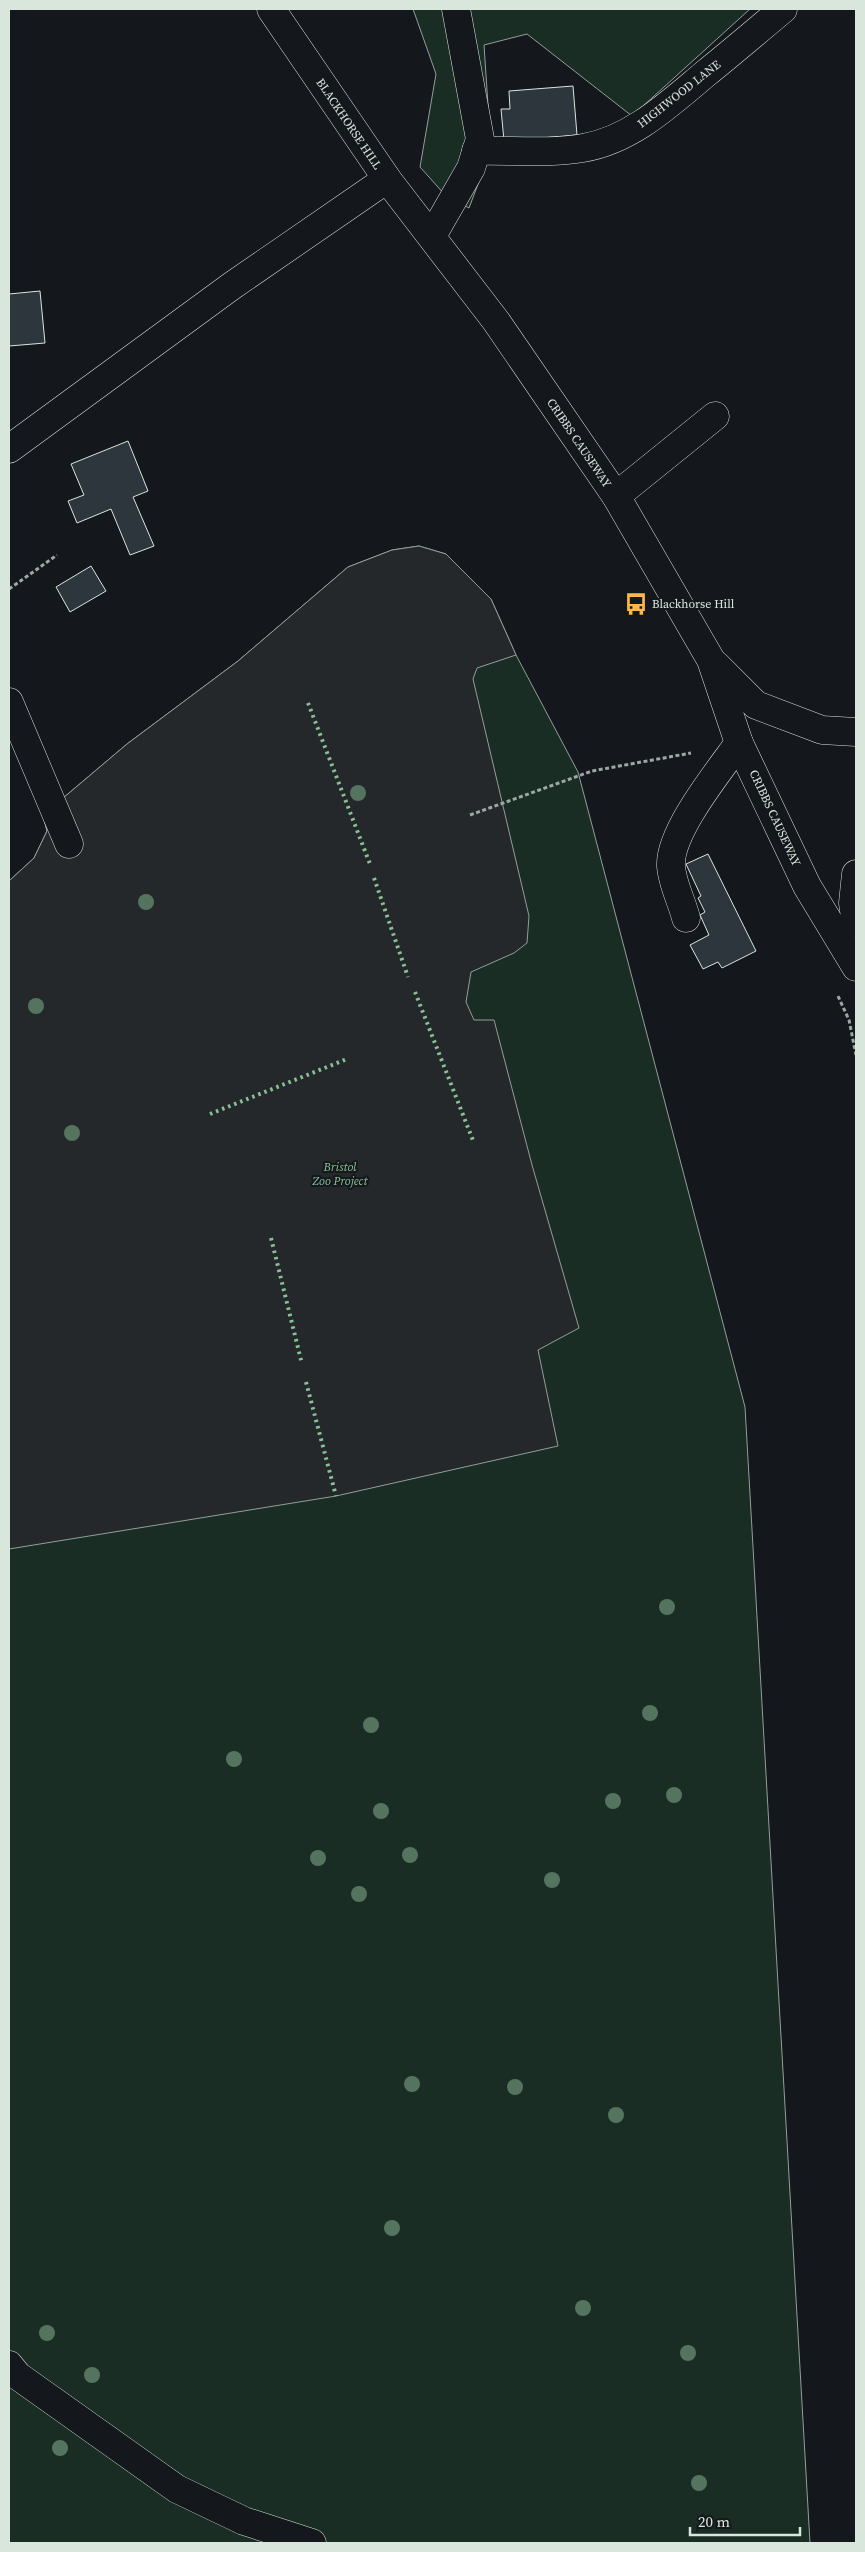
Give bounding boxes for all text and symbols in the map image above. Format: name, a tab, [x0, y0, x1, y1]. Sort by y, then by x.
street label: HIGHWOOD LANE	[634, 57, 724, 131]
street label: BLACKHORSE HILL	[313, 75, 385, 173]
street label: CRIBBS CAUSEWAY	[543, 395, 615, 491]
bus stop icon: Blackhorse Hill	[623, 591, 649, 617]
place label: Blackhorse Hill	[652, 596, 735, 612]
street label: CRIBBS CAUSEWAY	[746, 767, 805, 869]
park label: Bristol Zoo Project	[312, 1159, 368, 1189]
scale bar	[690, 2504, 800, 2536]
text: 20 m	[698, 2511, 730, 2532]

